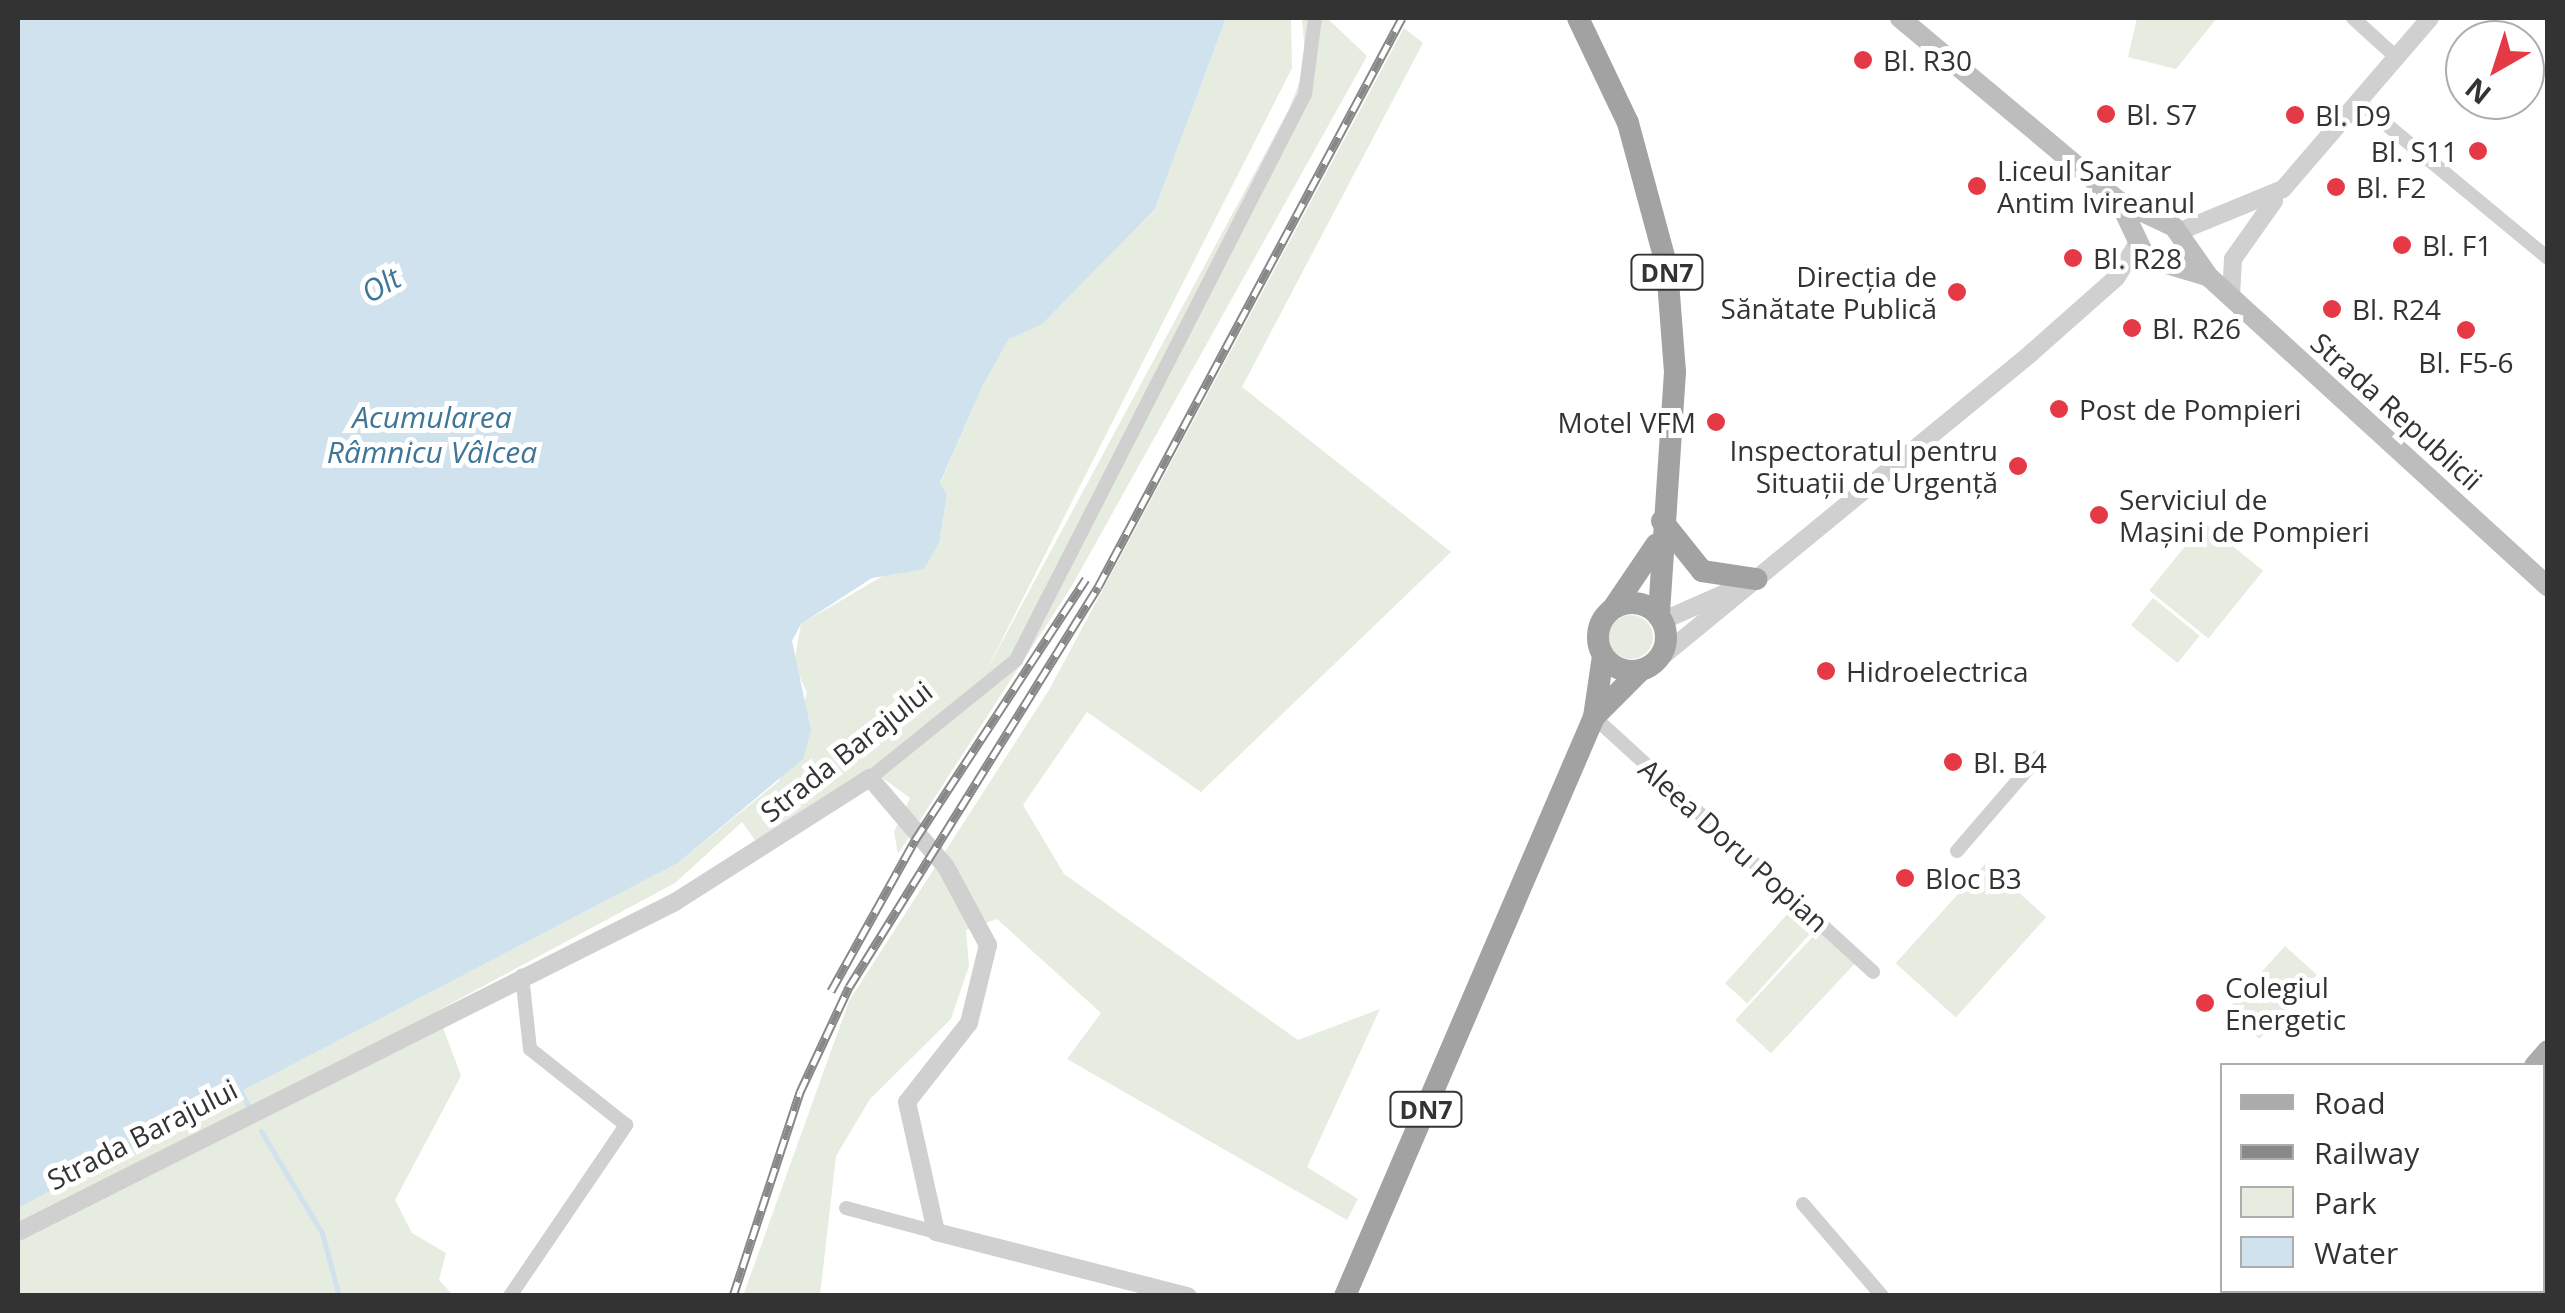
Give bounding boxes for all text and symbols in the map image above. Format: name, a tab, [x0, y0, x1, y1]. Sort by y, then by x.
north arrow	[2445, 20, 2545, 120]
place label: Bl. R30	[1883, 43, 1972, 77]
marker: Bl. R30	[1852, 49, 1874, 71]
text: N	[2457, 70, 2498, 114]
place label: Bl. S7	[2126, 97, 2197, 131]
place label: Bl. D9	[2315, 98, 2391, 132]
marker: Bl. S7	[2095, 103, 2117, 125]
marker: Bl. D9	[2284, 104, 2306, 126]
place label: Bl. S11	[2371, 134, 2458, 168]
marker: Bl. S11	[2467, 140, 2489, 162]
place label: Liceul Sanitar Antim Ivireanul	[1997, 153, 2195, 219]
place label: Bl. F2	[2356, 170, 2426, 204]
marker: Liceul Sanitar Antim Ivireanul	[1966, 175, 1988, 197]
marker: Bl. F2	[2325, 176, 2347, 198]
place label: Bl. F1	[2422, 228, 2492, 262]
marker: Bl. F1	[2391, 234, 2413, 256]
place label: Bl. R28	[2093, 241, 2182, 275]
marker: Bl. R28	[2062, 247, 2084, 269]
road number: DN7	[1630, 252, 1704, 292]
place label: Direcția de Sănătate Publică	[1721, 259, 1937, 325]
water label: Olt	[355, 260, 407, 310]
marker: Direcția de Sănătate Publică	[1946, 281, 1968, 303]
place label: Bl. R24	[2352, 292, 2441, 326]
marker: Bl. R24	[2321, 298, 2343, 320]
place label: Bl. R26	[2152, 311, 2241, 345]
marker: Bl. R26	[2121, 317, 2143, 339]
marker: Bl. F5-6	[2455, 319, 2477, 341]
street label: Strada Republicii	[2305, 325, 2489, 497]
place label: Bl. F5-6	[2418, 345, 2514, 379]
place label: Post de Pompieri	[2079, 392, 2301, 426]
marker: Post de Pompieri	[2048, 398, 2070, 420]
water label: Acumularea Râmnicu Vâlcea	[327, 399, 537, 470]
place label: Motel VFM	[1558, 405, 1696, 439]
marker: Motel VFM	[1705, 411, 1727, 433]
place label: Inspectoratul pentru Situații de Urgență	[1729, 433, 1998, 499]
marker: Inspectoratul pentru Situații de Urgență	[2007, 455, 2029, 477]
place label: Serviciul de Mașini de Pompieri	[2119, 482, 2370, 548]
marker: Serviciul de Mașini de Pompieri	[2088, 504, 2110, 526]
place label: Hidroelectrica	[1846, 654, 2029, 688]
marker: Hidroelectrica	[1815, 660, 1837, 682]
street label: Strada Barajului	[754, 674, 938, 828]
place label: Bl. B4	[1973, 745, 2047, 779]
street label: Aleea Doru Popian	[1633, 751, 1835, 939]
marker: Bl. B4	[1942, 751, 1964, 773]
place label: Bloc B3	[1925, 861, 2022, 895]
marker: Bloc B3	[1894, 867, 1916, 889]
place label: Colegiul Energetic	[2225, 970, 2346, 1036]
marker: Colegiul Energetic	[2194, 992, 2216, 1014]
legend	[2220, 1063, 2545, 1293]
street label: Strada Barajului	[41, 1072, 243, 1196]
text: Road	[2314, 1082, 2386, 1123]
road number: DN7	[1388, 1089, 1464, 1129]
text: Railway	[2314, 1132, 2419, 1173]
text: Park	[2314, 1182, 2377, 1223]
text: Water	[2314, 1232, 2398, 1273]

